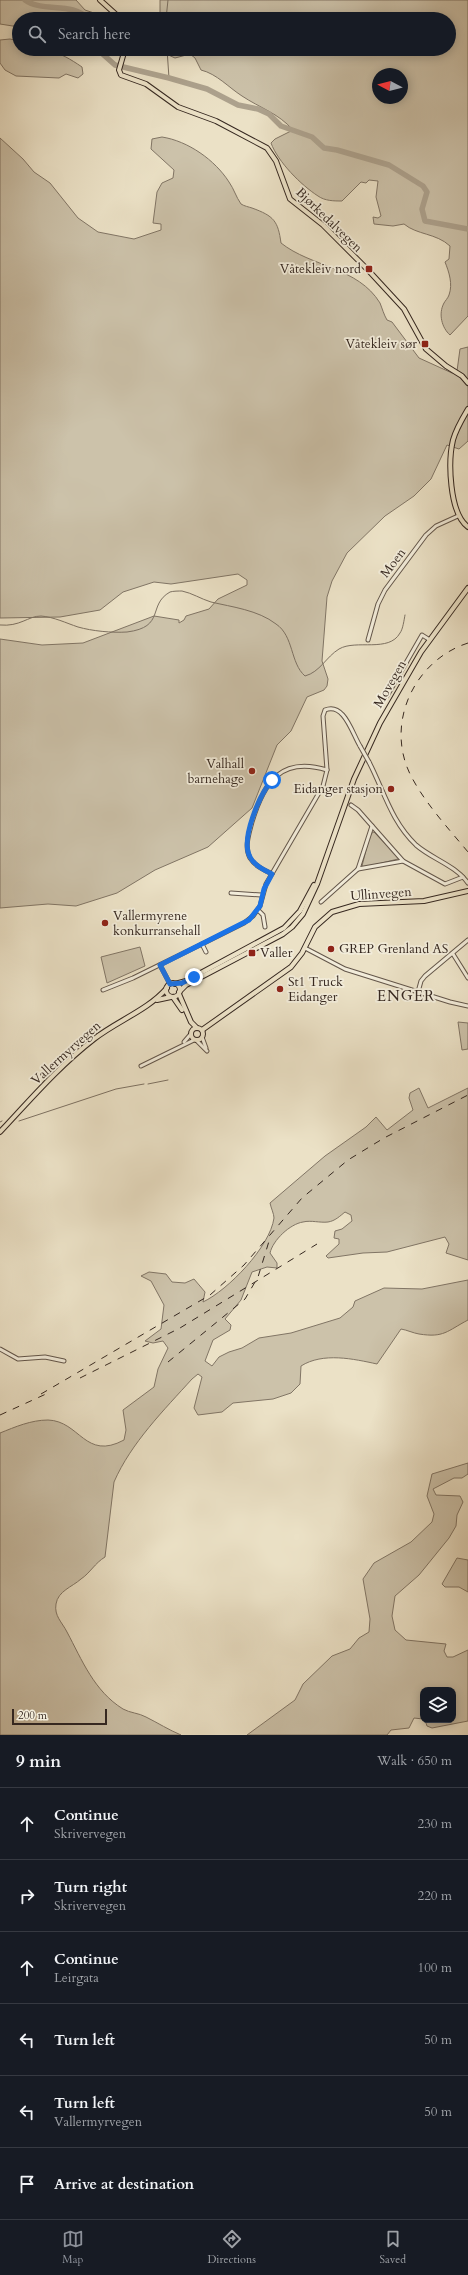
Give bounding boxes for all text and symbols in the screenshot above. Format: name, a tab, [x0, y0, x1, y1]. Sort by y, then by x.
search box	[12, 12, 456, 56]
icon: search	[26, 23, 48, 45]
text: Search here	[58, 24, 131, 44]
north arrow	[372, 68, 408, 104]
street label: Bjørkedalvegen	[292, 184, 367, 257]
place label: Våtekleiv nord	[280, 260, 361, 278]
marker: Våtekleiv nord	[364, 264, 374, 274]
place label: Våtekleiv sør	[346, 335, 417, 353]
marker: Våtekleiv sør	[420, 339, 430, 349]
street label: Moen	[376, 544, 410, 581]
street label: Movegen	[369, 656, 411, 711]
place label: Valhall barnehage	[187, 755, 245, 788]
marker: Valhall barnehage	[247, 766, 257, 776]
route start	[263, 771, 281, 789]
place label: Eidanger stasjon	[293, 780, 384, 798]
marker: Eidanger stasjon	[386, 784, 396, 794]
street label: Ullinvegen	[350, 883, 413, 905]
place label: Vallermyrene konkurransehall	[113, 907, 201, 940]
marker: Vallermyrene konkurransehall	[100, 918, 110, 928]
place label: GREP Grenland AS	[339, 940, 448, 958]
place label: Valler	[260, 944, 293, 962]
marker: GREP Grenland AS	[326, 944, 336, 954]
marker: Valler	[247, 948, 257, 958]
route end	[185, 968, 203, 986]
place label: St1 Truck Eidanger	[288, 973, 343, 1006]
marker: St1 Truck Eidanger	[275, 984, 285, 994]
district label: ENGER	[377, 986, 435, 1006]
street label: Vallermyrvegen	[27, 1016, 105, 1089]
map controls	[420, 1687, 456, 1723]
button: layers	[420, 1687, 456, 1723]
scale bar	[12, 1707, 107, 1726]
text: 200 m	[18, 1708, 47, 1723]
text: 9 min	[16, 1750, 61, 1773]
text: Walk · 650 m	[377, 1752, 452, 1770]
text: Continue	[54, 1805, 119, 1825]
icon: ahead	[16, 1813, 38, 1835]
text: 230 m	[418, 1815, 452, 1833]
text: Skrivervegen	[54, 1825, 126, 1843]
text: Turn right	[54, 1877, 127, 1897]
icon: right	[16, 1885, 38, 1907]
text: 220 m	[418, 1887, 452, 1905]
text: Skrivervegen	[54, 1897, 126, 1915]
text: Continue	[54, 1949, 119, 1969]
icon: ahead	[16, 1957, 38, 1979]
text: 100 m	[418, 1959, 452, 1977]
text: Leirgata	[54, 1969, 99, 1987]
icon: left	[16, 2029, 38, 2051]
text: Turn left	[54, 2030, 115, 2050]
text: 50 m	[424, 2031, 452, 2049]
text: Turn left	[54, 2093, 115, 2113]
icon: left	[16, 2101, 38, 2123]
text: 50 m	[424, 2103, 452, 2121]
text: Vallermyrvegen	[54, 2113, 142, 2131]
icon: arrive	[16, 2173, 38, 2195]
text: Arrive at destination	[54, 2174, 194, 2194]
tab: Map	[62, 2228, 84, 2267]
tab: Directions	[207, 2228, 256, 2267]
tab: Saved	[380, 2228, 406, 2267]

